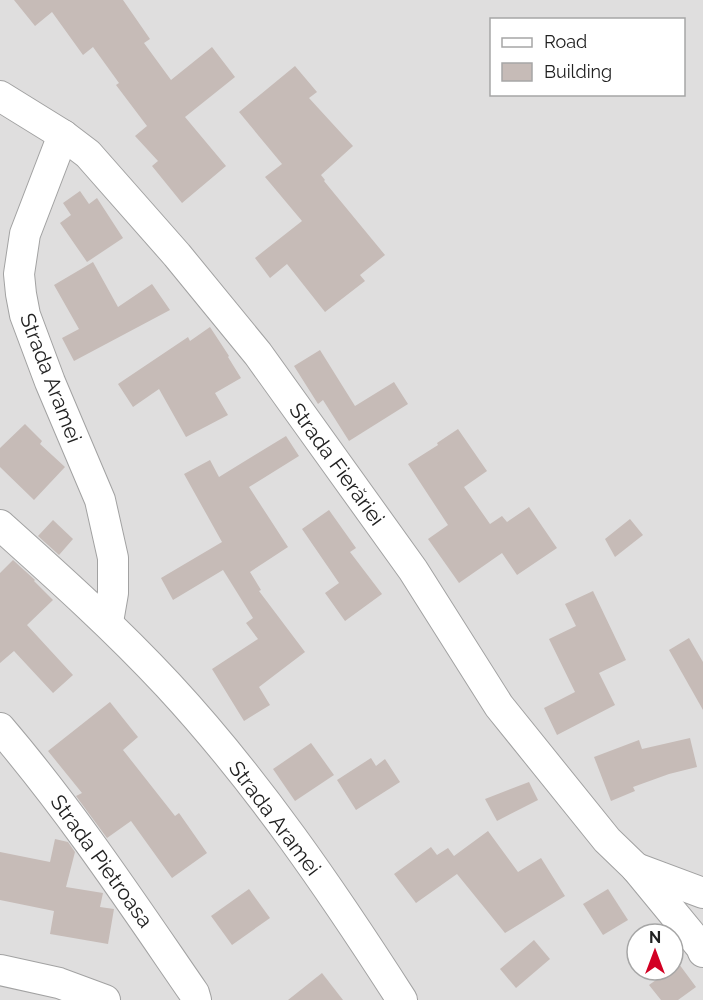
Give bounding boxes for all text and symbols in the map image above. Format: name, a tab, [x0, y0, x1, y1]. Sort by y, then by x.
legend	[490, 18, 685, 96]
text: Road	[544, 31, 587, 52]
text: Building	[544, 61, 612, 82]
street label: Strada Aramei	[15, 310, 87, 446]
street label: Strada Fierăriei	[284, 398, 390, 530]
street label: Strada Aramei	[224, 756, 326, 880]
street label: Strada Pietroasa	[46, 790, 158, 932]
north arrow	[625, 922, 685, 982]
text: N	[649, 928, 661, 947]

